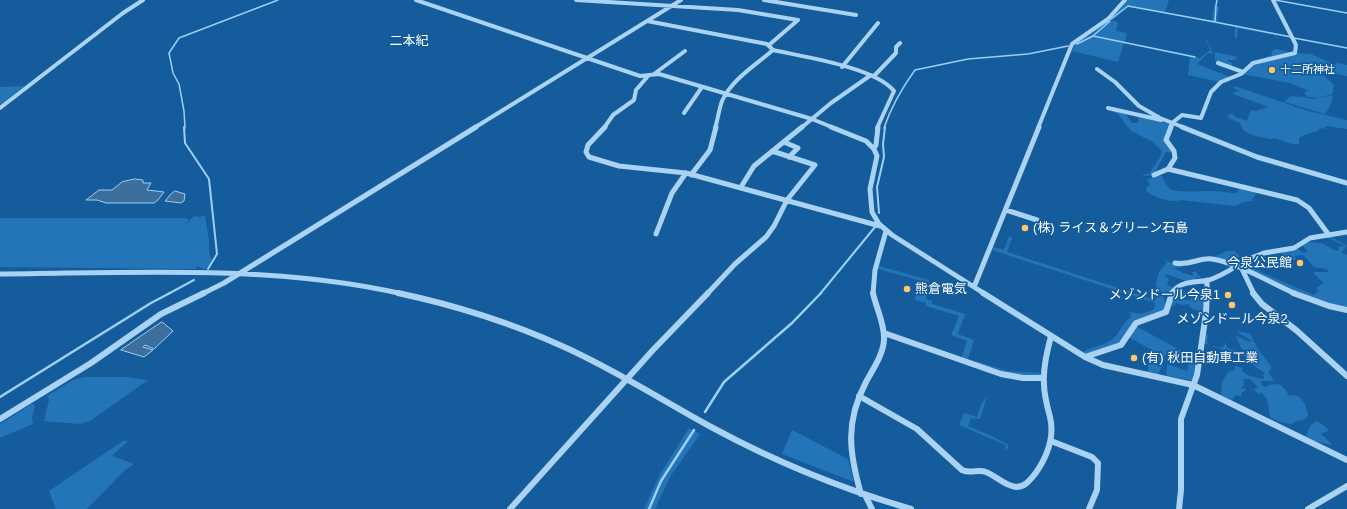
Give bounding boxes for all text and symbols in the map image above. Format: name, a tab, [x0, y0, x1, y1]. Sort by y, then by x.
district label: 二本紀	[390, 33, 428, 49]
place label: 十二所神社	[1280, 63, 1335, 77]
marker: 十二所神社	[1267, 65, 1277, 75]
place label: (株) ライス＆グリーン石島	[1033, 220, 1188, 236]
marker: (株) ライス＆グリーン石島	[1020, 223, 1030, 233]
place label: 今泉公民館	[1227, 255, 1292, 271]
marker: 今泉公民館	[1295, 258, 1305, 268]
place label: 熊倉電気	[915, 281, 967, 297]
marker: 熊倉電気	[902, 284, 912, 294]
place label: メゾンドール今泉1	[1109, 287, 1220, 303]
marker: メゾンドール今泉1	[1223, 290, 1233, 300]
marker: メゾンドール今泉2	[1227, 300, 1237, 310]
place label: メゾンドール今泉2	[1176, 311, 1288, 327]
place label: (有) 秋田自動車工業	[1142, 350, 1258, 366]
marker: (有) 秋田自動車工業	[1129, 353, 1139, 363]

